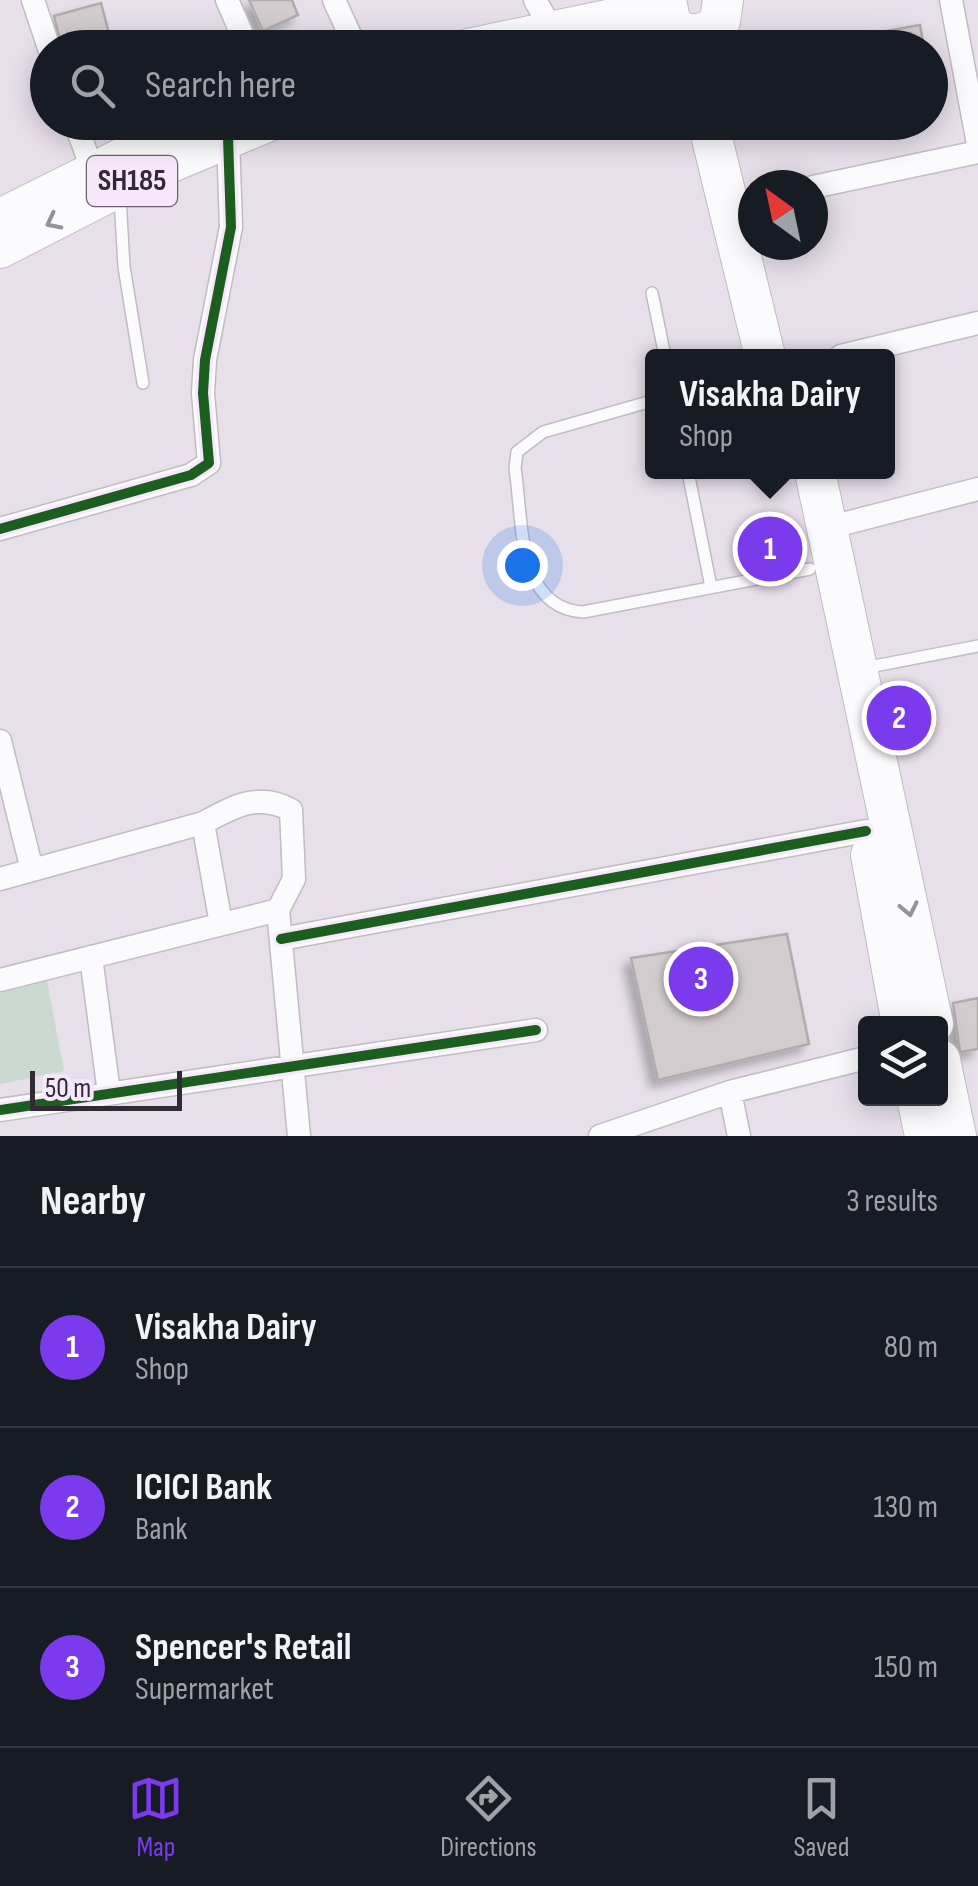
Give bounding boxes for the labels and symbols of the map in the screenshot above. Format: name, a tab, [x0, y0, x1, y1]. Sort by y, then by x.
road number: SH185	[87, 156, 177, 206]
north arrow	[738, 170, 828, 260]
one-way arrow	[46, 210, 64, 229]
pin: 1	[738, 512, 802, 586]
your location	[497, 540, 548, 591]
pin: 2	[866, 680, 932, 756]
one-way arrow	[898, 900, 919, 917]
pin: 3	[668, 942, 734, 1016]
scale bar	[30, 1066, 182, 1110]

